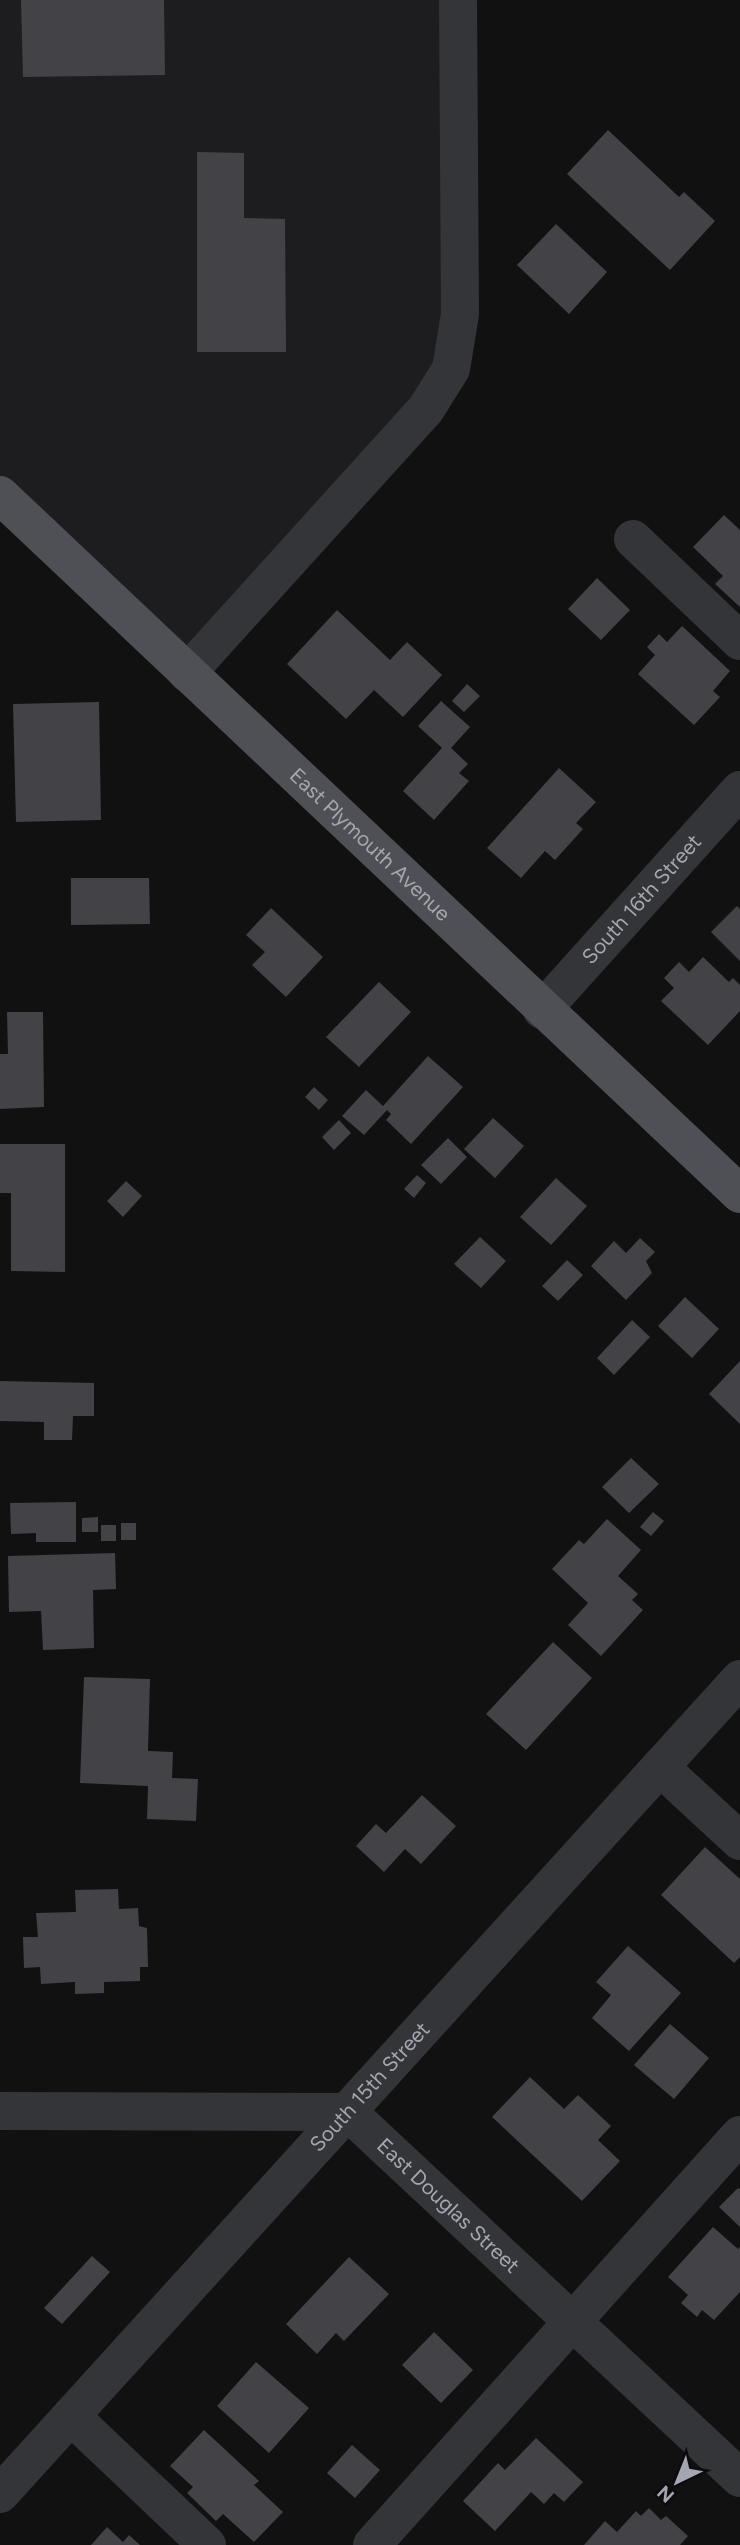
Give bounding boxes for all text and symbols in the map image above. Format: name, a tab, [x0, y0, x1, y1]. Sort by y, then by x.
street label: East Plymouth Avenue	[285, 762, 456, 926]
street label: South 16th Street	[576, 829, 706, 969]
street label: South 15th Street	[304, 2017, 434, 2156]
street label: East Douglas Street	[372, 2133, 525, 2278]
north arrow	[642, 2447, 712, 2517]
text: N	[653, 2481, 679, 2507]

